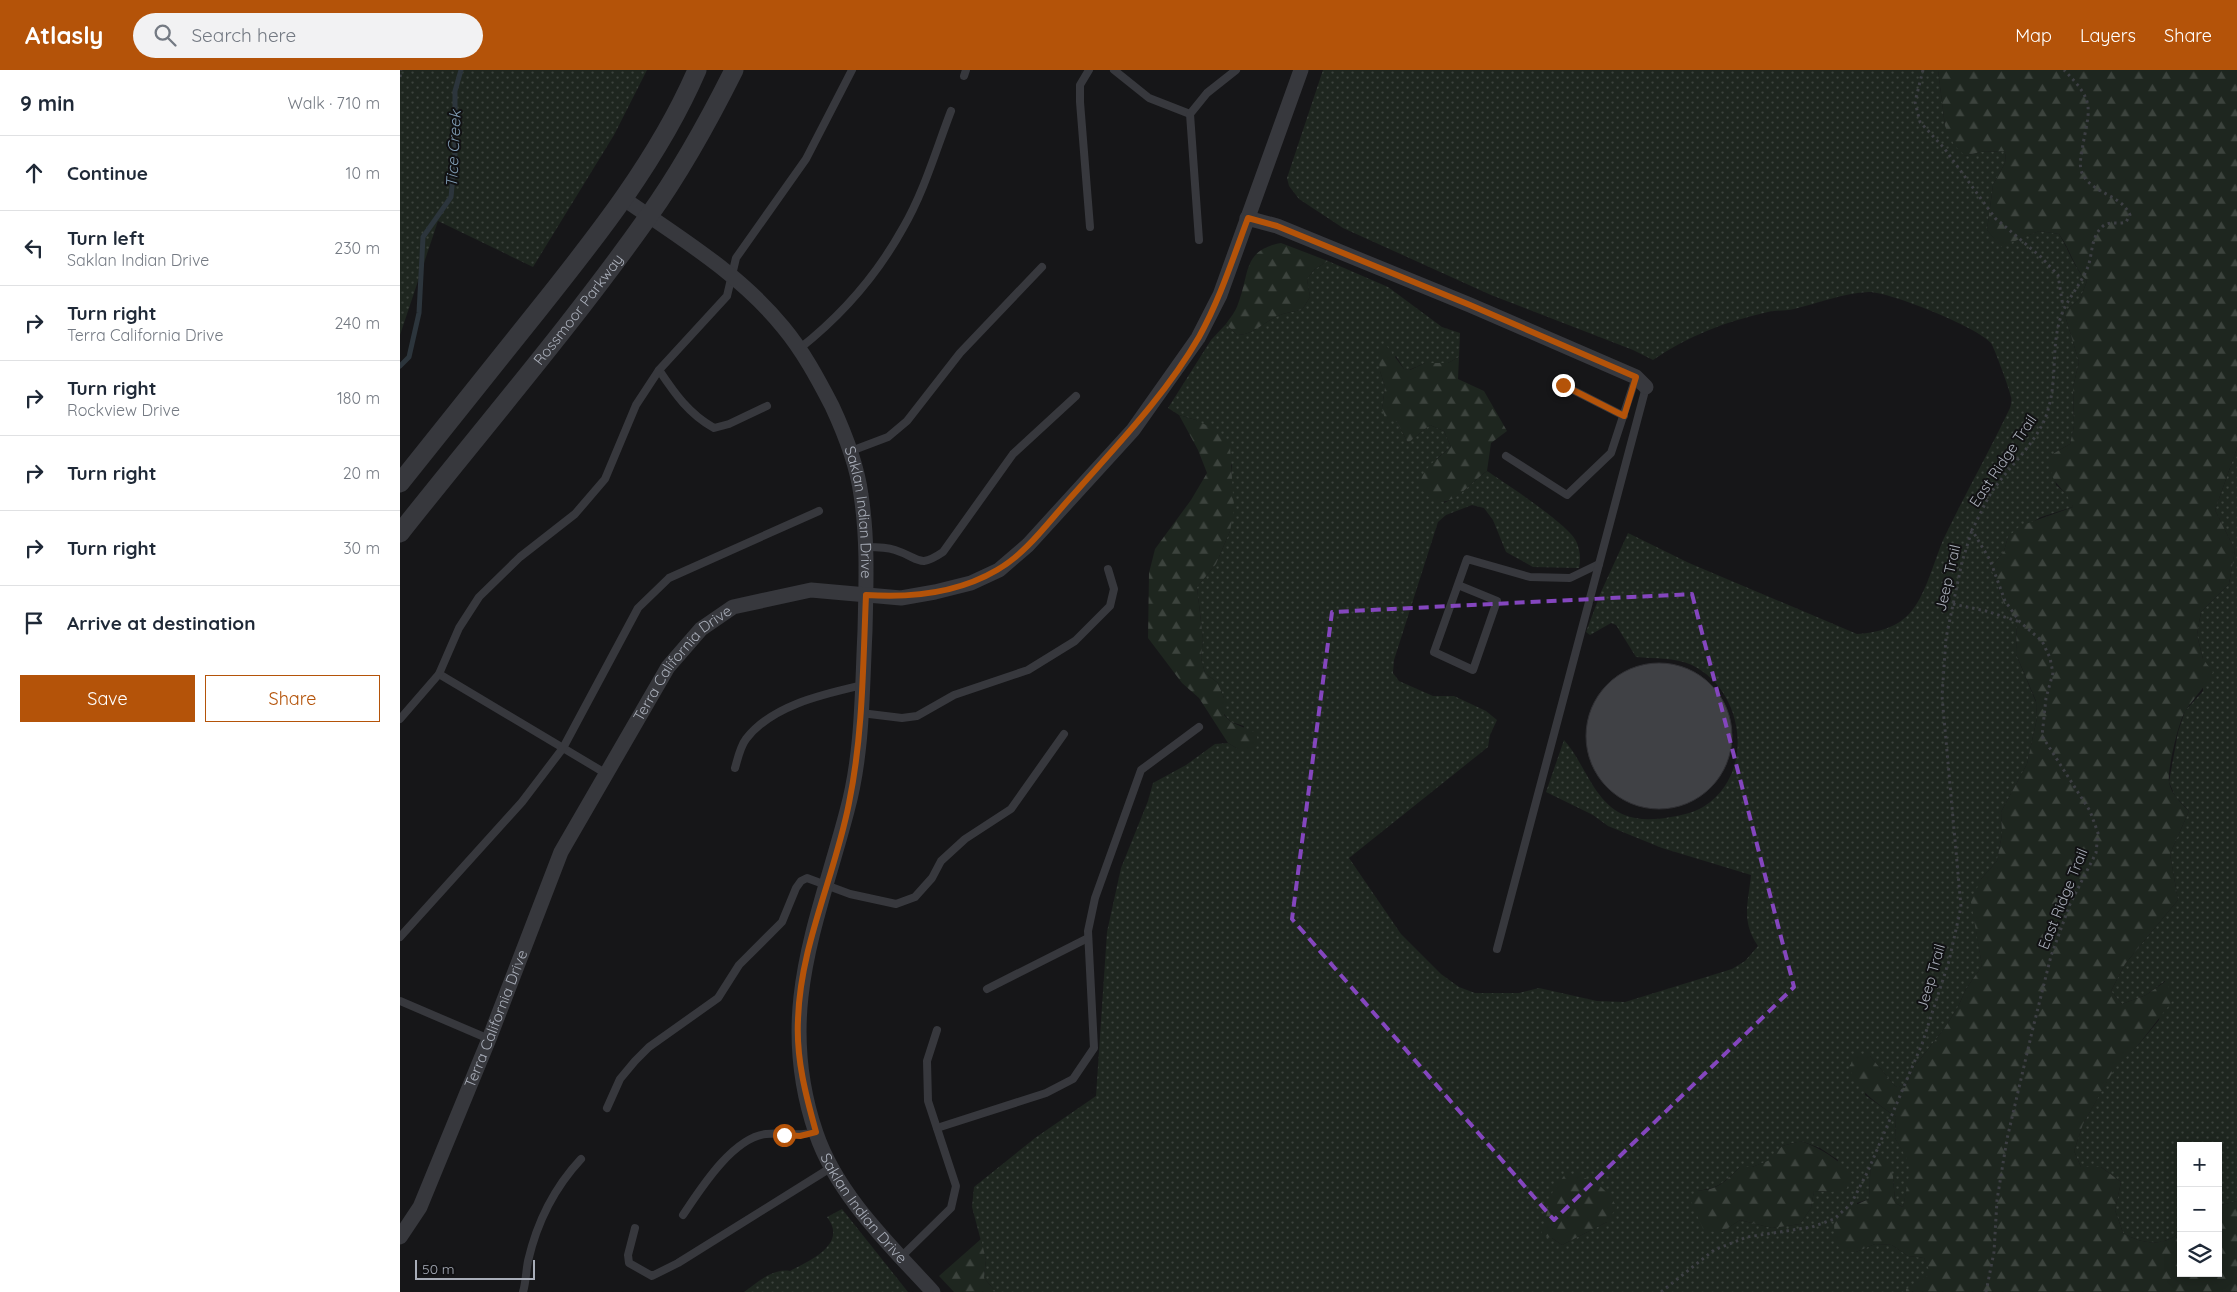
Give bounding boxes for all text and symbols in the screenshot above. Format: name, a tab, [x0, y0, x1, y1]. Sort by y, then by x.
search box	[133, 13, 483, 58]
text: Atlasly	[25, 20, 103, 50]
icon: search	[151, 21, 179, 49]
text: Search here	[191, 23, 296, 47]
text: Map	[2015, 24, 2052, 47]
text: Layers	[2080, 24, 2136, 47]
text: Share	[2164, 24, 2212, 47]
text: 9 min	[20, 90, 75, 116]
text: Walk · 710 m	[288, 93, 380, 113]
water label: Tice Creek	[441, 108, 465, 188]
icon: ahead	[20, 159, 48, 187]
text: Continue	[67, 161, 148, 185]
text: 10 m	[346, 163, 380, 183]
text: Turn left	[67, 226, 145, 250]
icon: left	[20, 234, 48, 262]
text: 230 m	[334, 238, 380, 258]
text: Saklan Indian Drive	[67, 250, 209, 270]
street label: Rossmoor Parkway	[529, 250, 627, 369]
text: Turn right	[67, 301, 156, 325]
icon: right	[20, 309, 48, 337]
text: 240 m	[334, 313, 380, 333]
text: Terra California Drive	[67, 325, 223, 345]
route end	[1552, 374, 1575, 397]
text: Turn right	[67, 376, 156, 400]
icon: right	[20, 384, 48, 412]
text: 180 m	[337, 388, 380, 408]
text: Rockview Drive	[67, 400, 180, 420]
street label: East Ridge Trail	[1965, 411, 2040, 511]
street label: Saklan Indian Drive	[840, 444, 876, 579]
icon: right	[20, 459, 48, 487]
text: Turn right	[67, 461, 156, 485]
text: 20 m	[343, 463, 380, 483]
icon: right	[20, 534, 48, 562]
text: Turn right	[67, 536, 156, 560]
text: 30 m	[343, 538, 380, 558]
street label: Jeep Trail	[1931, 543, 1964, 613]
street label: Terra California Drive	[629, 601, 735, 724]
icon: arrive	[20, 609, 48, 637]
text: Arrive at destination	[67, 611, 256, 635]
button: Save	[20, 675, 195, 722]
button: Share	[205, 675, 380, 722]
street label: East Ridge Trail	[2034, 846, 2091, 952]
street label: Jeep Trail	[1912, 941, 1949, 1012]
street label: Terra California Drive	[460, 947, 531, 1091]
route start	[773, 1124, 796, 1147]
map controls	[2177, 1142, 2222, 1277]
button: +	[2177, 1142, 2222, 1187]
street label: Saklan Indian Drive	[816, 1150, 911, 1267]
button: −	[2177, 1187, 2222, 1232]
button: layers	[2177, 1232, 2222, 1277]
scale bar	[415, 1257, 535, 1280]
text: 50 m	[422, 1260, 455, 1278]

